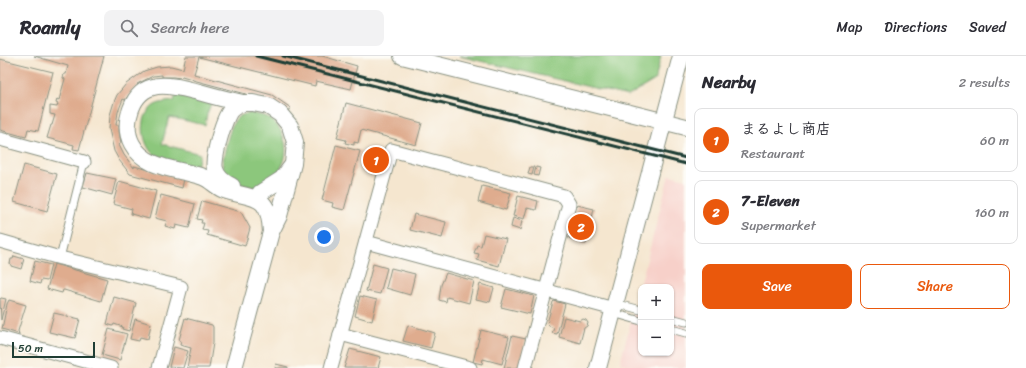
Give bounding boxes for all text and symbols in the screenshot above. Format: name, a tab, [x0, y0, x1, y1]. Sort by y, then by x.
search box	[104, 10, 384, 46]
text: Roamly	[20, 11, 80, 44]
text: Search here	[150, 15, 229, 41]
text: Map	[836, 15, 862, 40]
text: Directions	[884, 15, 947, 40]
text: Saved	[969, 15, 1006, 40]
icon: search	[118, 17, 140, 39]
text: Nearby	[702, 67, 756, 97]
text: 2 results	[959, 71, 1010, 94]
text: まるよし商店	[741, 116, 831, 142]
text: 1	[713, 129, 719, 152]
text: 60 m	[980, 129, 1009, 152]
text: Restaurant	[741, 142, 805, 165]
pin: 1	[363, 145, 389, 175]
text: 7-Eleven	[741, 188, 800, 214]
text: 2	[712, 201, 720, 224]
text: 160 m	[974, 201, 1009, 224]
pin: 2	[568, 212, 594, 242]
text: Supermarket	[741, 214, 816, 237]
your location	[314, 227, 334, 247]
button: Save	[702, 264, 852, 309]
button: Share	[860, 264, 1010, 309]
map controls	[638, 284, 674, 356]
button: +	[638, 284, 674, 320]
button: −	[638, 320, 674, 356]
text: 50 m	[18, 339, 43, 358]
scale bar	[12, 340, 95, 359]

